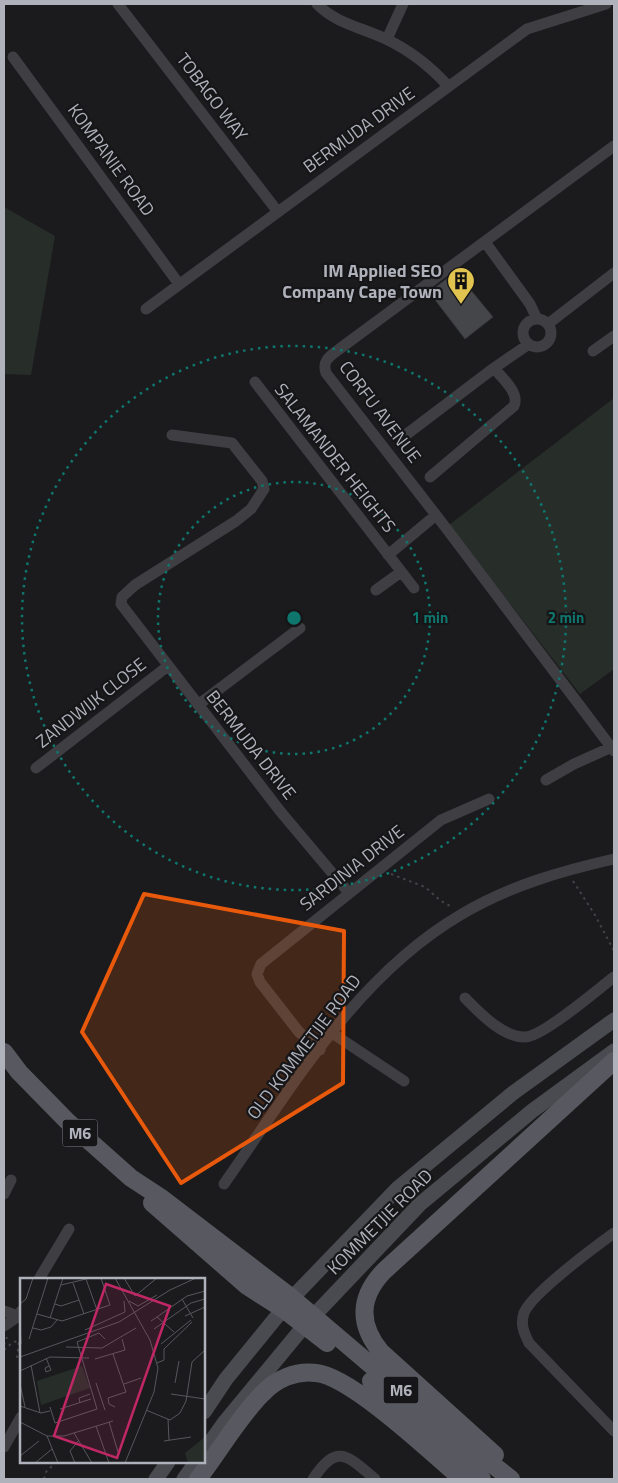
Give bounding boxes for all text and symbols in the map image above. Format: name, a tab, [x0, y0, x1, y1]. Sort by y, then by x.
street label: TOBAGO WAY	[170, 47, 255, 147]
street label: BERMUDA DRIVE	[297, 80, 420, 179]
street label: KOMPANIE ROAD	[61, 98, 162, 222]
place label: IM Applied SEO Company Cape Town	[282, 257, 442, 305]
building icon: IM Applied SEO Company Cape Town	[446, 266, 476, 305]
street label: CORFU AVENUE	[333, 355, 428, 469]
street label: SALAMANDER HEIGHTS	[268, 377, 402, 538]
text: 1 min	[412, 606, 448, 629]
text: 2 min	[548, 606, 584, 629]
centre of rings	[285, 609, 303, 627]
street label: ZANDWIJK CLOSE	[30, 651, 152, 754]
street label: BERMUDA DRIVE	[200, 684, 303, 805]
street label: SARDINIA DRIVE	[294, 818, 410, 917]
street label: OLD KOMMETJIE ROAD	[240, 968, 367, 1125]
road number: M6	[62, 1120, 98, 1146]
street label: KOMMETJIE ROAD	[321, 1163, 439, 1281]
inset map	[20, 1278, 205, 1463]
road number: M6	[384, 1376, 418, 1404]

